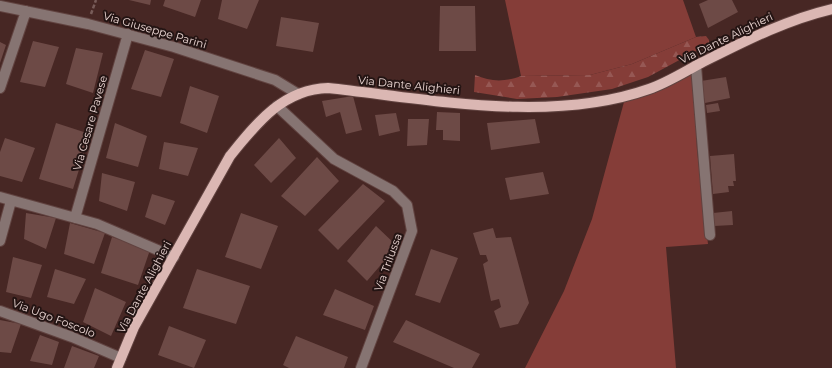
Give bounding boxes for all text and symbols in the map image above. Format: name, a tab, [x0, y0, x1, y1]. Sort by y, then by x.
street label: Via Giuseppe Parini	[102, 9, 208, 51]
street label: Via Dante Alighieri	[677, 9, 775, 67]
street label: Via Dante Alighieri	[357, 73, 461, 97]
street label: Via Cesare Pavese	[70, 74, 110, 172]
street label: Via Trilussa	[371, 231, 405, 293]
street label: Via Dante Alighieri	[114, 239, 174, 335]
street label: Via Ugo Foscolo	[11, 296, 98, 340]

